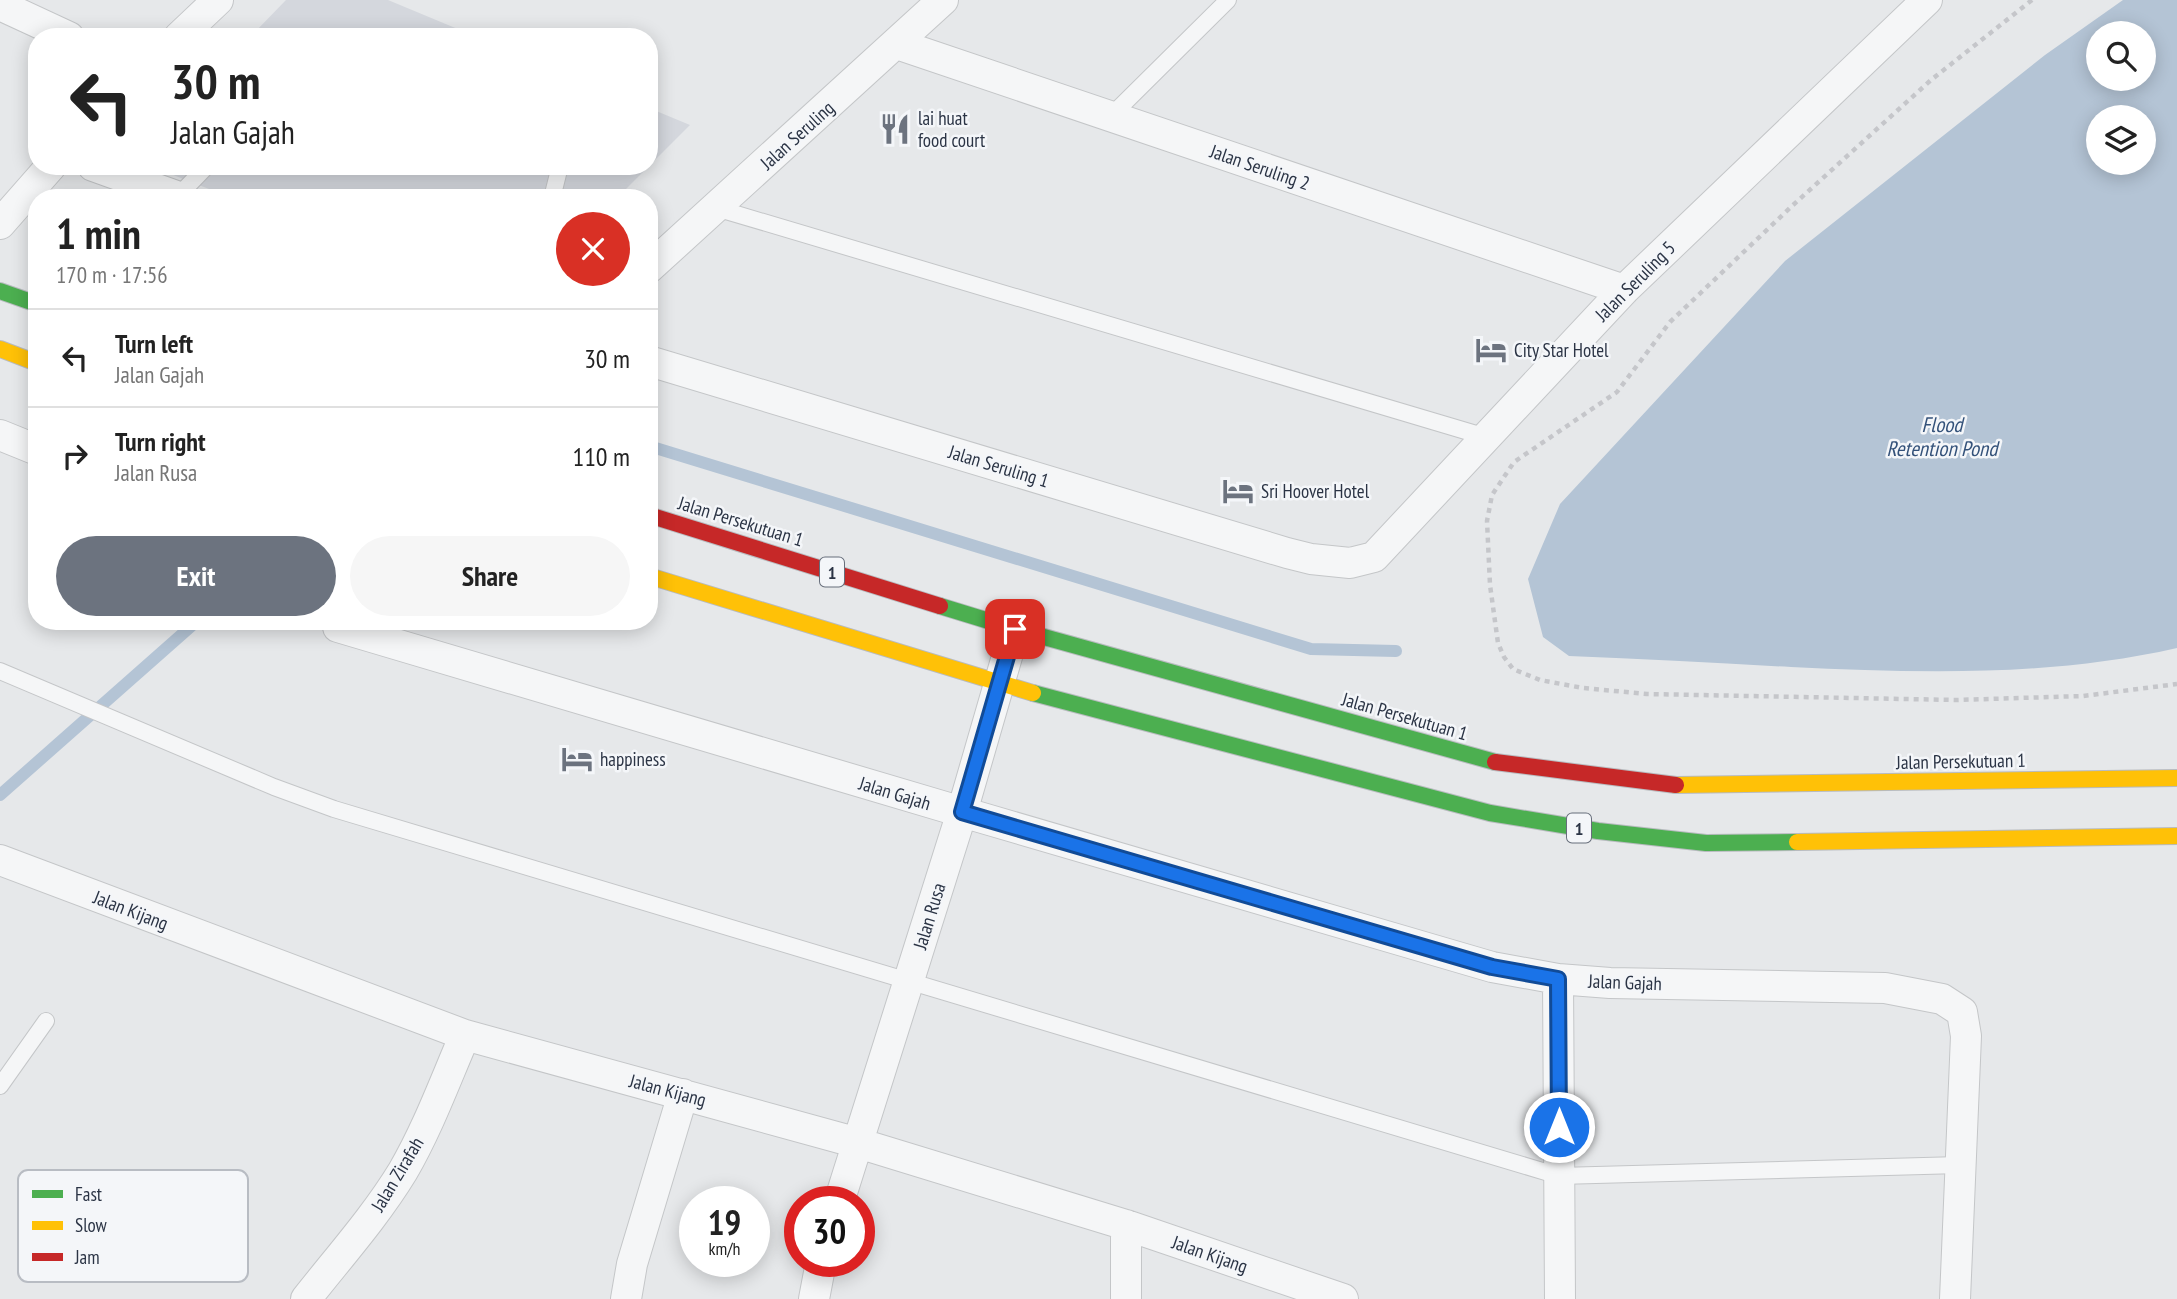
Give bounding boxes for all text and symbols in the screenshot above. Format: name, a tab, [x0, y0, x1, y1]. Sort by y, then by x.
map controls	[2086, 21, 2156, 175]
button: search	[2086, 21, 2156, 91]
text: 30 m	[171, 49, 260, 113]
icon: left	[56, 56, 147, 147]
street label: Jalan Seruling	[754, 96, 839, 175]
button: layers	[2086, 105, 2156, 175]
place label: lai huat food court	[918, 106, 986, 152]
text: Jalan Gajah	[171, 111, 295, 153]
restaurant icon: lai huat food court	[878, 112, 912, 146]
street label: Jalan Seruling 2	[1206, 138, 1313, 195]
text: 1 min	[56, 206, 141, 261]
button: close	[556, 212, 630, 286]
street label: Jalan Seruling 5	[1589, 236, 1680, 327]
text: 170 m · 17:56	[56, 260, 168, 289]
text: Turn left	[115, 327, 193, 360]
hotel icon: City Star Hotel	[1474, 333, 1508, 367]
place label: City Star Hotel	[1514, 338, 1609, 362]
icon: left	[56, 339, 94, 377]
text: 30 m	[584, 342, 630, 375]
text: Jalan Gajah	[115, 360, 204, 389]
water label: Flood Retention Pond	[1887, 411, 2000, 462]
text: Turn right	[115, 425, 206, 458]
icon: right	[56, 437, 94, 475]
street label: Jalan Seruling 1	[945, 439, 1052, 493]
text: 110 m	[572, 440, 630, 473]
text: Jalan Rusa	[115, 458, 197, 487]
hotel icon: Sri Hoover Hotel	[1221, 474, 1255, 508]
place label: Sri Hoover Hotel	[1261, 479, 1370, 503]
street label: Jalan Persekutuan 1	[675, 490, 806, 551]
button: Exit	[56, 536, 336, 616]
button: Share	[350, 536, 630, 616]
road number: 1	[820, 558, 844, 586]
pin	[985, 599, 1045, 659]
icon: arrive	[996, 610, 1034, 648]
street label: Jalan Persekutuan 1	[1338, 686, 1471, 745]
hotel icon: happiness	[560, 742, 594, 776]
place label: happiness	[600, 747, 666, 771]
street label: Jalan Persekutuan 1	[1895, 748, 2026, 774]
street label: Jalan Gajah	[855, 770, 934, 815]
road number: 1	[1567, 814, 1591, 842]
street label: Jalan Rusa	[907, 880, 950, 953]
street label: Jalan Kijang	[89, 884, 172, 935]
street label: Jalan Gajah	[1587, 969, 1662, 995]
street label: Jalan Kijang	[626, 1068, 709, 1112]
position arrow	[1522, 1090, 1596, 1164]
street label: Jalan Zirafah	[365, 1133, 429, 1216]
legend	[18, 1170, 248, 1282]
text: Fast	[75, 1182, 103, 1206]
speed limit sign: 30	[784, 1186, 875, 1277]
text: 19	[708, 1199, 741, 1245]
text: Slow	[75, 1213, 108, 1237]
street label: Jalan Kijang	[1168, 1230, 1251, 1278]
text: km/h	[709, 1237, 740, 1260]
text: Jam	[74, 1245, 100, 1269]

